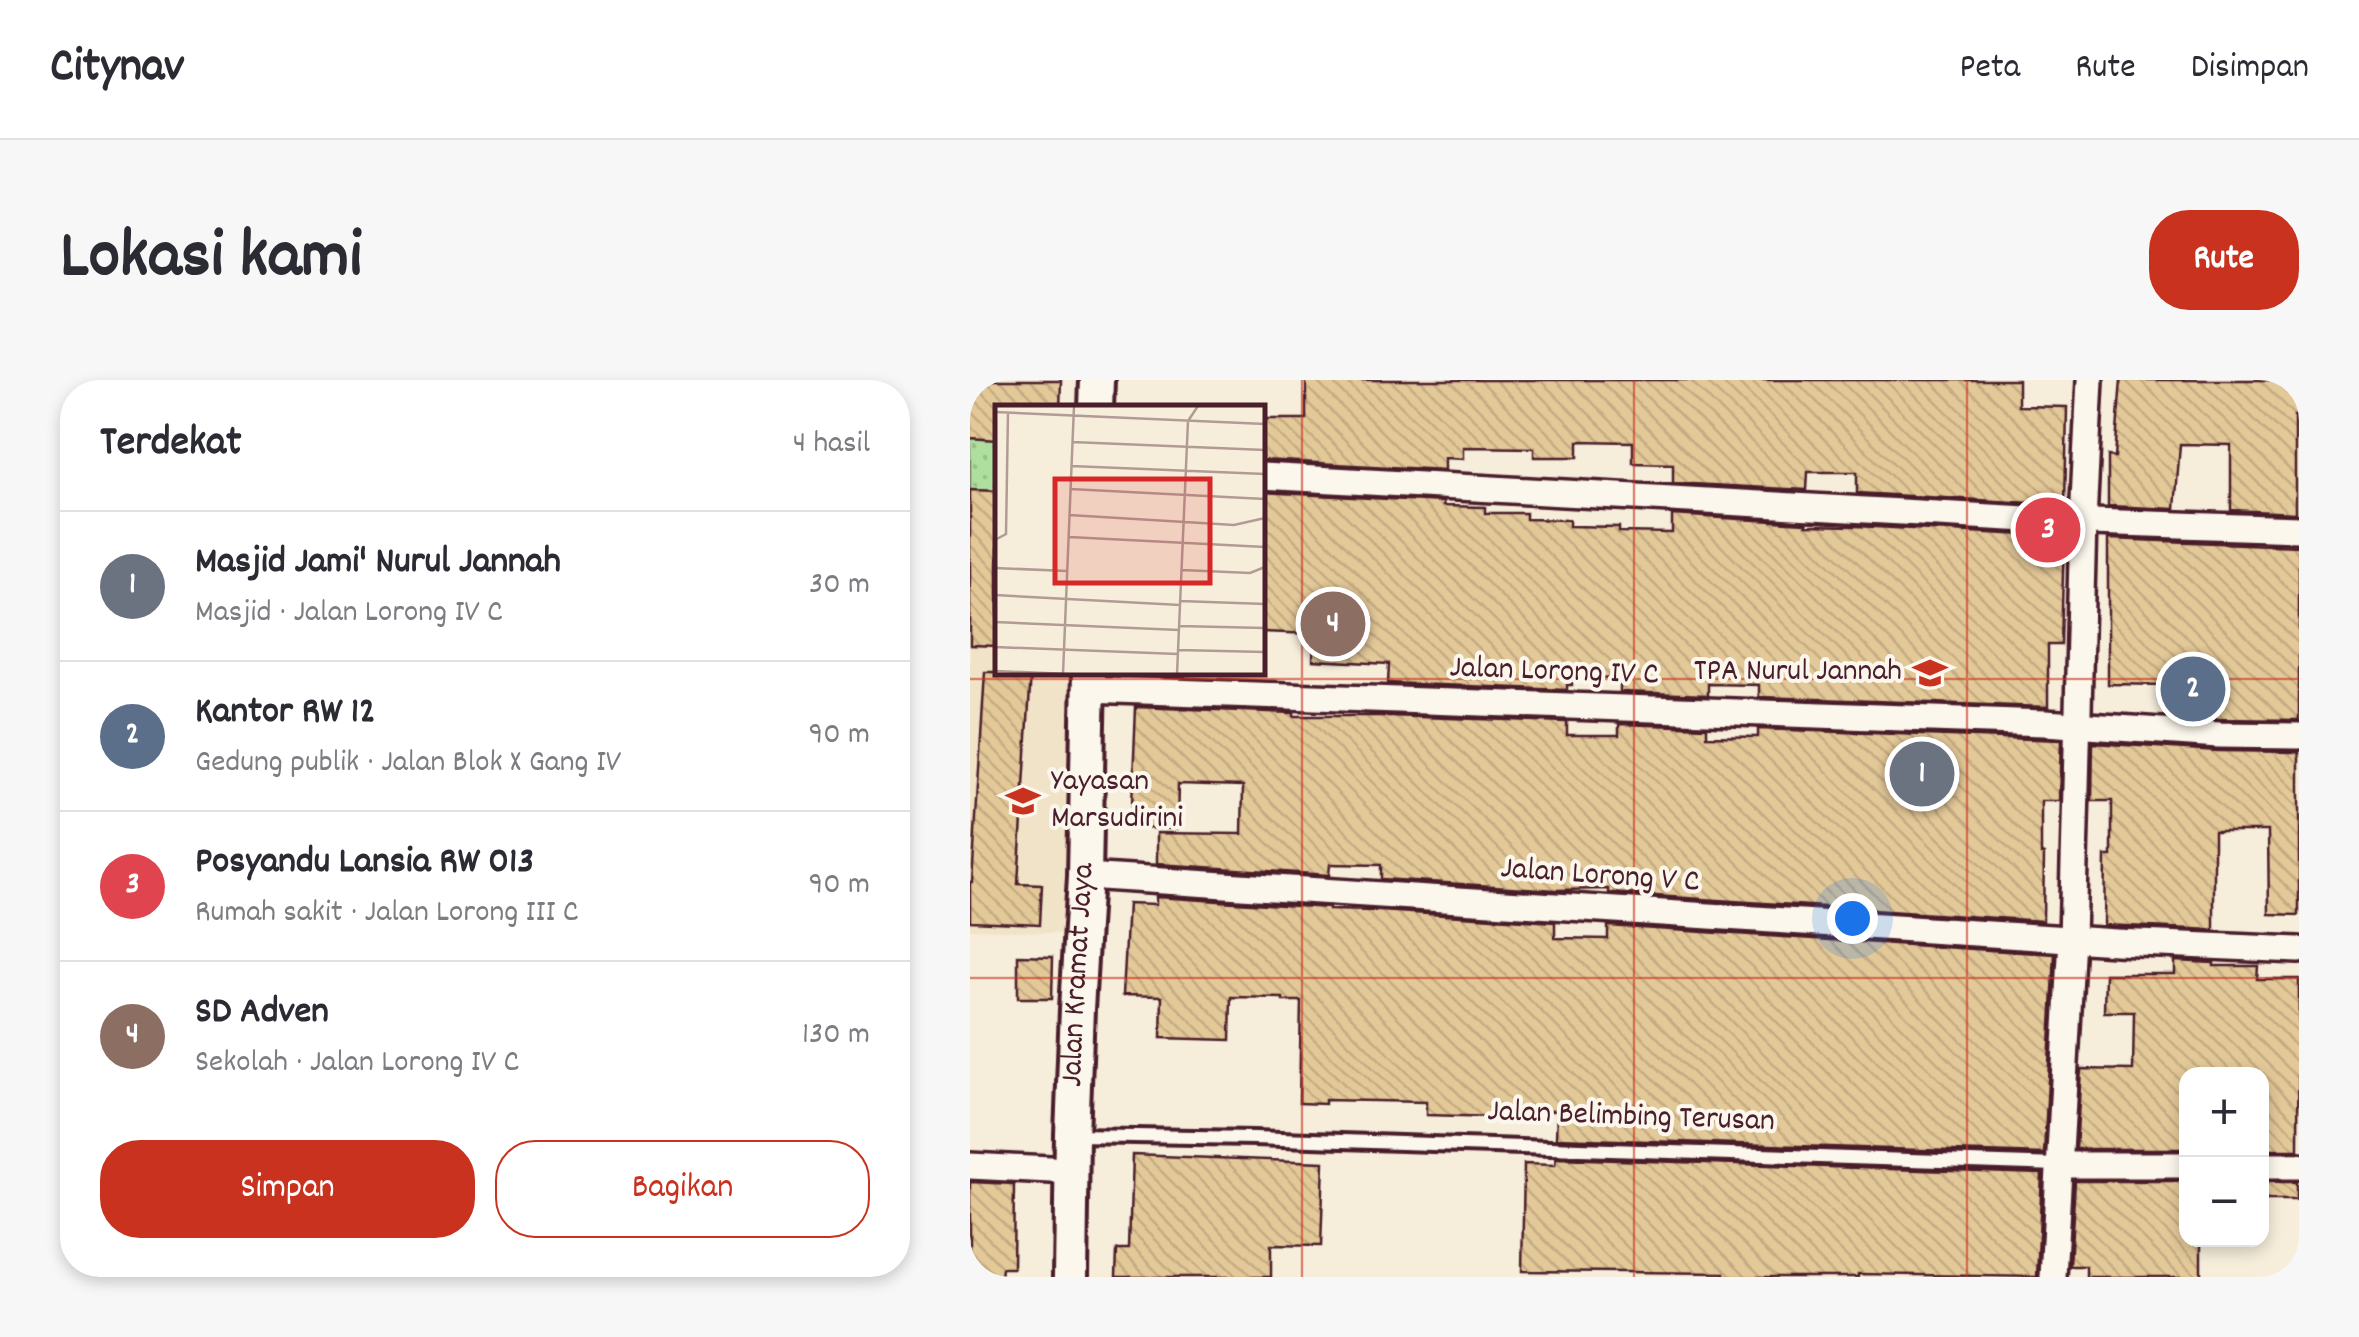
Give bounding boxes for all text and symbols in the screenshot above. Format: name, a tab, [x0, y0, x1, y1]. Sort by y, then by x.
text: Citynav	[50, 35, 184, 104]
text: Peta	[1960, 44, 2020, 94]
text: Rute	[2075, 44, 2136, 94]
text: Disimpan	[2191, 44, 2309, 94]
text: Lokasi kami	[60, 210, 362, 310]
button: Rute	[2149, 210, 2299, 310]
inset map	[995, 405, 1265, 675]
text: Terdekat	[100, 415, 241, 475]
text: 4 hasil	[793, 422, 870, 468]
pin: 3	[2016, 492, 2080, 568]
text: Masjid Jami' Nurul Jannah	[195, 536, 561, 591]
text: 1	[129, 563, 136, 609]
text: 30 m	[809, 563, 870, 609]
pin: 4	[1300, 586, 1366, 662]
text: Masjid · Jalan Lorong IV C	[195, 591, 503, 637]
street label: Jalan Lorong IV C	[1449, 646, 1659, 700]
place label: TPA Nurul Jannah	[1694, 650, 1902, 696]
pin: 2	[2160, 652, 2226, 726]
school or university icon: TPA Nurul Jannah	[1911, 654, 1949, 692]
text: Kantor RW 12	[195, 686, 376, 741]
text: 2	[126, 713, 139, 759]
text: 90 m	[809, 713, 870, 759]
pin: 1	[1890, 736, 1954, 812]
text: Gedung publik · Jalan Blok X Gang IV	[195, 741, 621, 787]
place label: Yayasan Marsudirini	[1051, 760, 1183, 843]
school or university icon: Yayasan Marsudirini	[1004, 782, 1042, 820]
text: Posyandu Lansia RW 013	[195, 836, 534, 891]
street label: Jalan Lorong V C	[1499, 847, 1701, 907]
street label: Jalan Kramat Jaya	[1051, 862, 1108, 1088]
text: 3	[125, 863, 140, 909]
text: 90 m	[809, 863, 870, 909]
text: Rumah sakit · Jalan Lorong III C	[195, 891, 578, 937]
your location	[1827, 893, 1878, 944]
text: SD Adven	[195, 986, 329, 1041]
text: 4	[126, 1013, 139, 1059]
text: 130 m	[802, 1013, 870, 1059]
text: Sekolah · Jalan Lorong IV C	[195, 1041, 519, 1087]
map controls	[2179, 1067, 2269, 1247]
button: +	[2179, 1067, 2269, 1157]
street label: Jalan Belimbing Terusan	[1486, 1090, 1776, 1146]
button: Simpan	[100, 1140, 475, 1238]
button: Bagikan	[495, 1140, 870, 1238]
button: −	[2179, 1157, 2269, 1247]

